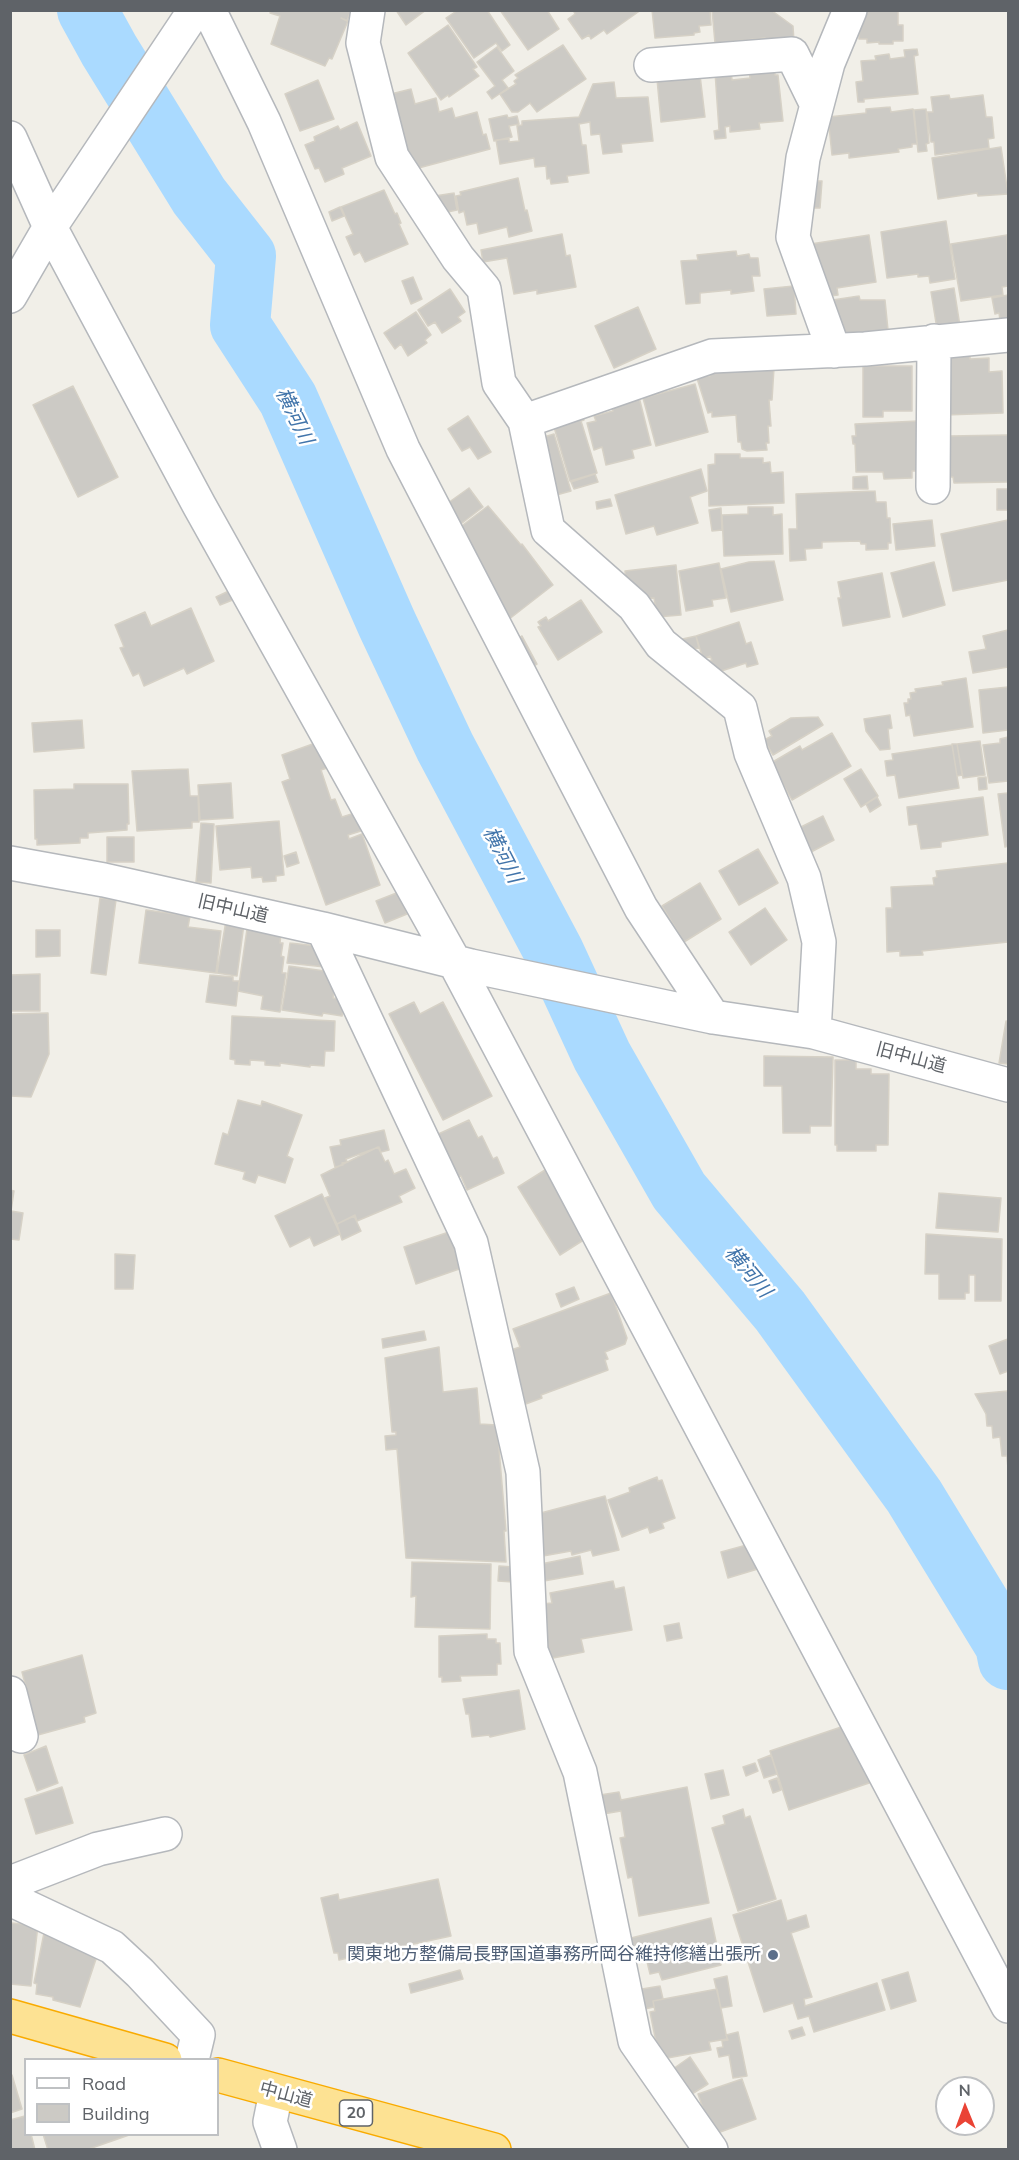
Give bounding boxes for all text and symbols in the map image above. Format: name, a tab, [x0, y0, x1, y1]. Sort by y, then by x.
water label: 横河川	[270, 384, 318, 448]
water label: 横河川	[478, 823, 526, 887]
street label: 旧中山道	[195, 890, 271, 928]
street label: 旧中山道	[873, 1038, 949, 1078]
water label: 横河川	[720, 1241, 776, 1303]
place label: 関東地方整備局長野国道事務所岡谷維持修繕出張所	[347, 1944, 761, 1966]
marker: 関東地方整備局長野国道事務所岡谷維持修繕出張所	[766, 1948, 780, 1962]
legend	[24, 2058, 219, 2136]
text: Road	[82, 2072, 126, 2095]
north arrow	[935, 2076, 995, 2136]
street label: 中山道	[257, 2078, 315, 2112]
text: N	[959, 2080, 971, 2100]
road number: 20	[340, 2100, 372, 2126]
text: Building	[82, 2102, 150, 2125]

